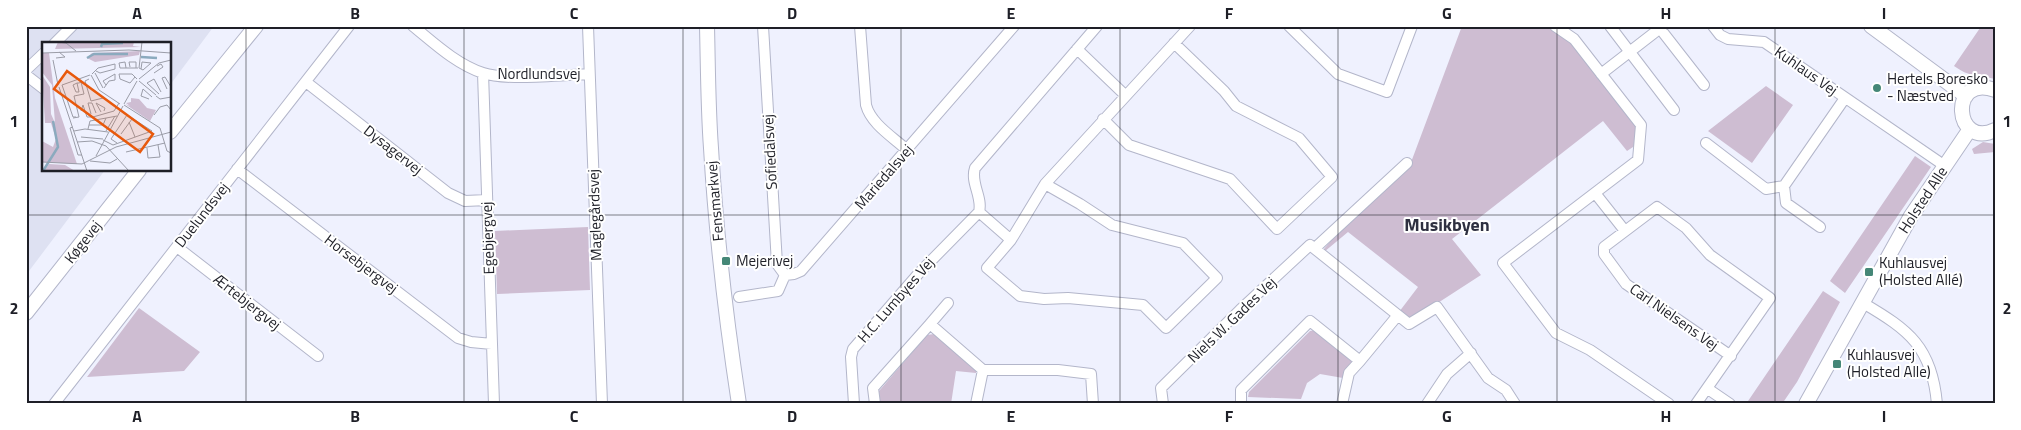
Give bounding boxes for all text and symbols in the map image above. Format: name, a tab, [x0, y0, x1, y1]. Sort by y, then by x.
text: A	[132, 1, 142, 25]
text: B	[350, 1, 360, 25]
text: C	[570, 1, 579, 25]
text: D	[787, 1, 797, 25]
text: E	[1007, 1, 1016, 25]
text: F	[1225, 1, 1234, 25]
text: G	[1442, 1, 1452, 25]
text: H	[1661, 1, 1671, 25]
text: I	[1882, 1, 1886, 25]
street label: Kuhlaus Vej	[1770, 40, 1843, 101]
inset map	[42, 42, 171, 171]
street label: Nordlundsvej	[497, 62, 581, 85]
place label: Hertels Boresko - Næstved	[1887, 67, 1988, 107]
marker: Hertels Boresko - Næstved	[1871, 82, 1883, 94]
text: 1	[10, 109, 18, 133]
text: 1	[2003, 109, 2011, 133]
street label: Sofiedalsvej	[756, 114, 783, 190]
street label: Dysagervej	[359, 119, 428, 180]
street label: Mariedalsvej	[849, 139, 919, 214]
street label: Fensmarkvej	[700, 160, 729, 242]
street label: Holsted Alle	[1892, 162, 1953, 238]
street label: Maglegårdsvej	[581, 169, 608, 261]
street label: Duelundsvej	[169, 177, 235, 252]
street label: Egebjergvej	[475, 201, 500, 275]
district label: Musikbyen	[1404, 211, 1490, 238]
street label: Køgevej	[58, 215, 107, 268]
street label: Horsebjergvej	[320, 228, 403, 299]
place label: Mejerivej	[736, 249, 793, 272]
place label: Kuhlausvej (Holsted Allé)	[1879, 251, 1963, 291]
street label: H.C. Lumbyes Vej	[852, 252, 940, 348]
marker: Mejerivej	[720, 255, 732, 267]
marker: Kuhlausvej (Holsted Allé)	[1863, 266, 1875, 278]
street label: Ærtebjergvej	[208, 268, 286, 335]
street label: Niels W. Gades Vej	[1182, 271, 1281, 368]
street label: Carl Nielsens Vej	[1625, 277, 1724, 356]
text: 2	[10, 296, 18, 320]
text: 2	[2003, 296, 2011, 320]
place label: Kuhlausvej (Holsted Alle)	[1847, 343, 1931, 383]
marker: Kuhlausvej (Holsted Alle)	[1831, 358, 1843, 370]
text: A	[132, 404, 142, 428]
text: B	[350, 404, 360, 428]
text: C	[570, 404, 579, 428]
text: D	[787, 404, 797, 428]
text: E	[1007, 404, 1016, 428]
text: F	[1225, 404, 1234, 428]
text: G	[1442, 404, 1452, 428]
text: H	[1661, 404, 1671, 428]
text: I	[1882, 404, 1886, 428]

